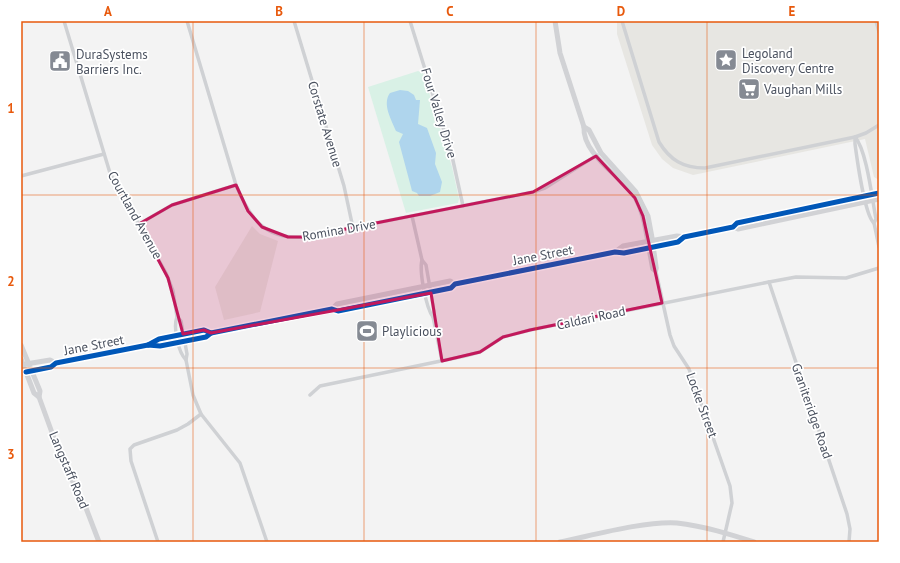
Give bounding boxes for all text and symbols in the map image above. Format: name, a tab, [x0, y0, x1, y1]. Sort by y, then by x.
text: A	[104, 3, 112, 20]
text: B	[275, 3, 283, 20]
text: C	[446, 3, 454, 20]
text: D	[617, 3, 625, 20]
text: E	[789, 3, 796, 20]
place label: Legoland Discovery Centre	[742, 45, 834, 77]
place label: DuraSystems Barriers Inc.	[76, 46, 148, 78]
place icon: Legoland Discovery Centre	[713, 47, 739, 73]
public building icon: DuraSystems Barriers Inc.	[47, 48, 73, 74]
street label: Four Valley Drive	[417, 66, 461, 160]
supermarket icon: Vaughan Mills	[736, 76, 762, 102]
street label: Corstate Avenue	[304, 79, 346, 169]
place label: Vaughan Mills	[763, 81, 842, 98]
text: 1	[7, 100, 15, 117]
street label: Courtland Avenue	[104, 168, 166, 262]
street label: Romina Drive	[301, 215, 377, 245]
street label: Jane Street	[511, 241, 575, 269]
text: 2	[7, 273, 15, 290]
street label: Caldari Road	[555, 302, 627, 334]
sports icon: Playlicious	[354, 318, 380, 344]
place label: Playlicious	[382, 323, 442, 340]
street label: Jane Street	[62, 331, 126, 359]
street label: Graniteridge Road	[788, 361, 836, 461]
street label: Locke Street	[682, 370, 722, 440]
street label: Langstaff Road	[45, 429, 93, 511]
text: 3	[7, 446, 15, 463]

